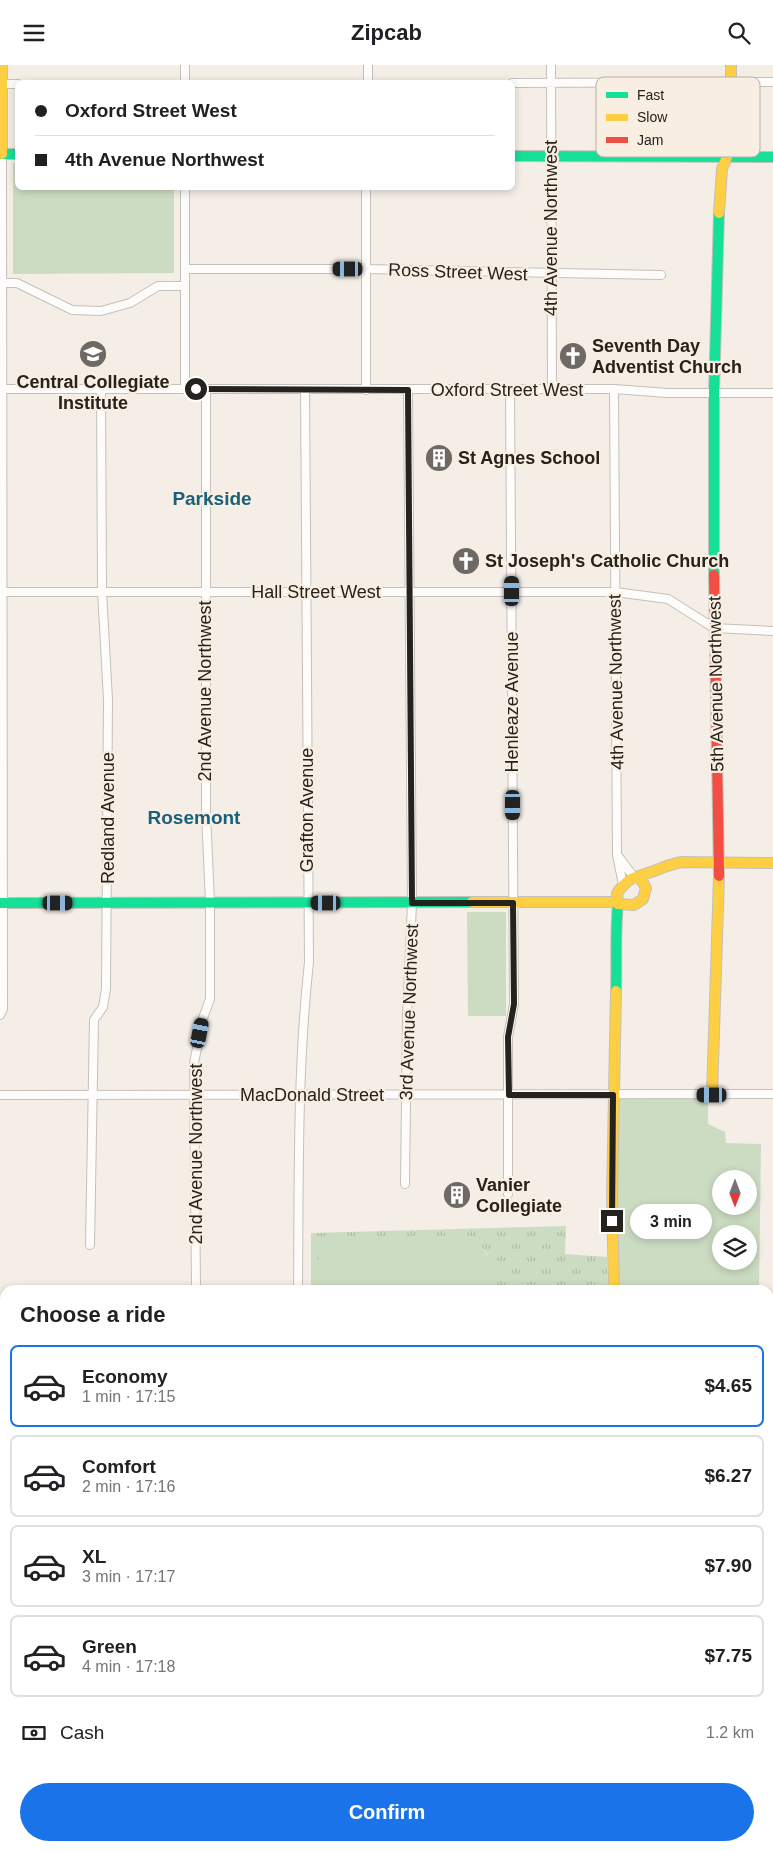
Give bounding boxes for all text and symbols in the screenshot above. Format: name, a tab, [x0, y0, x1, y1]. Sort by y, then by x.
icon: menu	[20, 19, 48, 47]
icon: search	[725, 19, 753, 47]
text: Zipcab	[351, 20, 422, 45]
legend	[596, 77, 760, 157]
text: Fast	[637, 87, 664, 103]
text: Oxford Street West	[65, 100, 237, 121]
text: Slow	[637, 109, 668, 125]
text: Jam	[637, 132, 663, 148]
street label: 4th Avenue Northwest	[541, 140, 561, 316]
text: 4th Avenue Northwest	[65, 149, 264, 170]
street label: Ross Street West	[388, 260, 528, 284]
car	[333, 262, 363, 277]
place label: Seventh Day Adventist Church	[592, 336, 742, 377]
school or university icon: Central Collegiate Institute	[78, 339, 108, 369]
church icon: Seventh Day Adventist Church	[558, 341, 588, 371]
place label: Central Collegiate Institute	[16, 372, 170, 413]
route start	[185, 378, 207, 400]
street label: Oxford Street West	[431, 380, 583, 400]
building icon: St Agnes School	[424, 443, 454, 473]
place label: St Agnes School	[458, 448, 600, 468]
district label: Parkside	[172, 488, 252, 509]
church icon: St Joseph's Catholic Church	[451, 546, 481, 576]
place label: St Joseph's Catholic Church	[485, 551, 729, 571]
car	[504, 576, 519, 606]
street label: Hall Street West	[251, 582, 381, 602]
street label: 4th Avenue Northwest	[604, 594, 628, 770]
street label: 5th Avenue Northwest	[704, 596, 728, 772]
street label: 2nd Avenue Northwest	[195, 601, 215, 781]
street label: Henleaze Avenue	[502, 632, 522, 772]
street label: Grafton Avenue	[297, 748, 317, 872]
street label: Redland Avenue	[98, 752, 118, 884]
car	[505, 790, 520, 820]
district label: Rosemont	[148, 807, 241, 828]
car	[43, 896, 73, 911]
car	[311, 896, 341, 911]
street label: 3rd Avenue Northwest	[396, 923, 422, 1101]
car	[189, 1017, 210, 1049]
street label: 2nd Avenue Northwest	[186, 1064, 206, 1244]
street label: MacDonald Street	[240, 1085, 384, 1105]
car	[697, 1088, 727, 1103]
north arrow	[712, 1170, 758, 1215]
map controls	[712, 1170, 757, 1270]
place label: Vanier Collegiate	[476, 1175, 562, 1216]
building icon: Vanier Collegiate	[442, 1180, 472, 1210]
callout: 3 min	[630, 1203, 712, 1239]
route end	[601, 1210, 623, 1232]
text: 3 min	[650, 1213, 692, 1230]
button: layers	[712, 1225, 757, 1270]
text: Choose a ride	[20, 1302, 165, 1327]
icon: car	[22, 1364, 67, 1409]
text: Economy	[82, 1366, 168, 1387]
text: $4.65	[704, 1375, 752, 1396]
text: 1 min · 17:15	[82, 1388, 175, 1405]
icon: car	[22, 1454, 67, 1499]
text: Comfort	[82, 1456, 156, 1477]
text: $6.27	[704, 1465, 752, 1486]
text: 2 min · 17:16	[82, 1478, 175, 1495]
icon: car	[22, 1544, 67, 1589]
text: XL	[82, 1546, 106, 1567]
text: $7.90	[704, 1555, 752, 1576]
text: 3 min · 17:17	[82, 1568, 175, 1585]
icon: car	[22, 1634, 67, 1679]
text: Green	[82, 1636, 137, 1657]
text: $7.75	[704, 1645, 752, 1666]
text: 4 min · 17:18	[82, 1658, 175, 1675]
icon: cash	[20, 1719, 48, 1747]
text: Cash	[60, 1722, 104, 1743]
text: 1.2 km	[706, 1724, 754, 1741]
button: Confirm	[20, 1783, 754, 1841]

